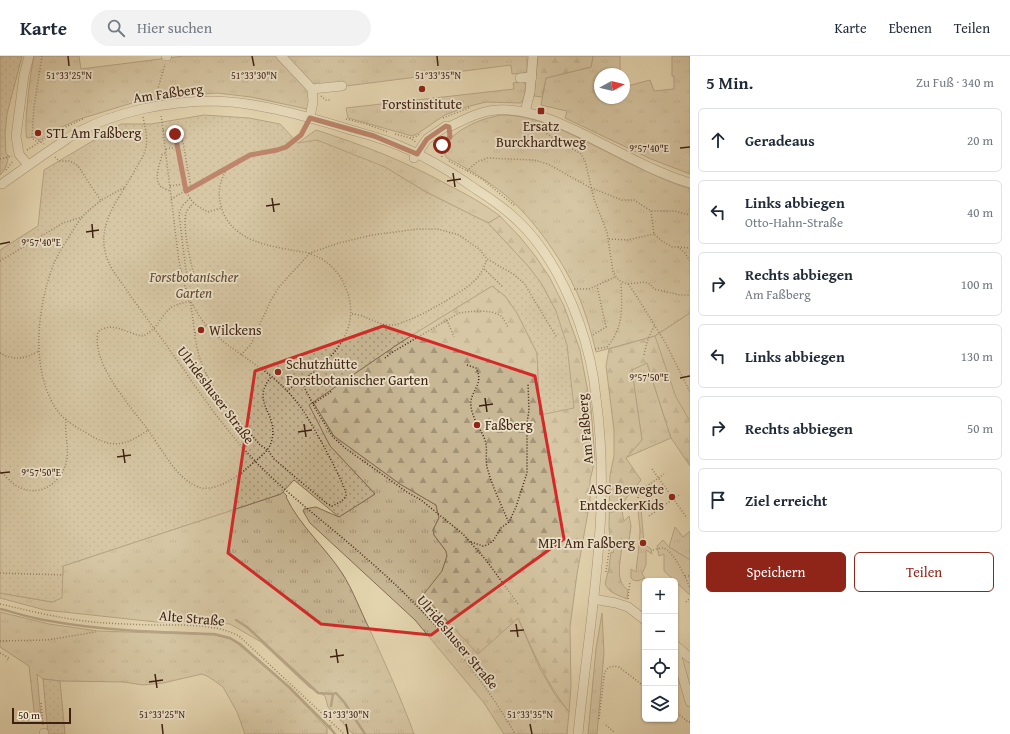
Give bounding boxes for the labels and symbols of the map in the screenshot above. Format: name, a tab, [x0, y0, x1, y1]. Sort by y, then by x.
text: 51°33'25"N	[46, 68, 92, 83]
text: 51°33'30"N	[231, 68, 277, 83]
text: 51°33'35"N	[415, 68, 461, 83]
north arrow	[594, 68, 630, 104]
street label: Am Faßberg	[132, 78, 204, 108]
marker: Forstinstitute	[417, 84, 427, 94]
place label: Forstinstitute	[382, 94, 462, 114]
marker: Ersatz Burckhardtweg	[536, 106, 546, 116]
place label: Ersatz Burckhardtweg	[496, 116, 586, 152]
place label: STL Am Faßberg	[46, 123, 141, 143]
route end	[166, 125, 184, 143]
marker: STL Am Faßberg	[33, 128, 43, 138]
route start	[433, 136, 451, 154]
text: 9°57'40"E	[629, 141, 669, 156]
text: 9°57'40"E	[21, 235, 61, 250]
park label: Forstbotanischer Garten	[148, 267, 239, 303]
place label: Wilckens	[209, 320, 262, 340]
marker: Wilckens	[196, 325, 206, 335]
street label: Ulrideshuser Straße	[173, 342, 260, 448]
place label: Schutzhütte Forstbotanischer Garten	[286, 354, 428, 390]
marker: Schutzhütte Forstbotanischer Garten	[273, 367, 283, 377]
text: 9°57'50"E	[629, 370, 669, 385]
street label: Am Faßberg	[572, 393, 598, 465]
place label: Faßberg	[485, 415, 533, 435]
marker: Faßberg	[472, 420, 482, 430]
text: 9°57'50"E	[21, 465, 61, 480]
place label: ASC Bewegte EntdeckerKids	[580, 479, 664, 515]
marker: ASC Bewegte EntdeckerKids	[667, 492, 677, 502]
place label: MPI Am Faßberg	[538, 533, 635, 553]
marker: MPI Am Faßberg	[638, 538, 648, 548]
street label: Ulrideshuser Straße	[413, 590, 504, 694]
street label: Alte Straße	[158, 605, 226, 631]
scale bar	[12, 706, 71, 725]
text: 51°33'25"N	[139, 707, 185, 722]
text: 51°33'30"N	[323, 707, 369, 722]
text: 51°33'35"N	[507, 707, 553, 722]

